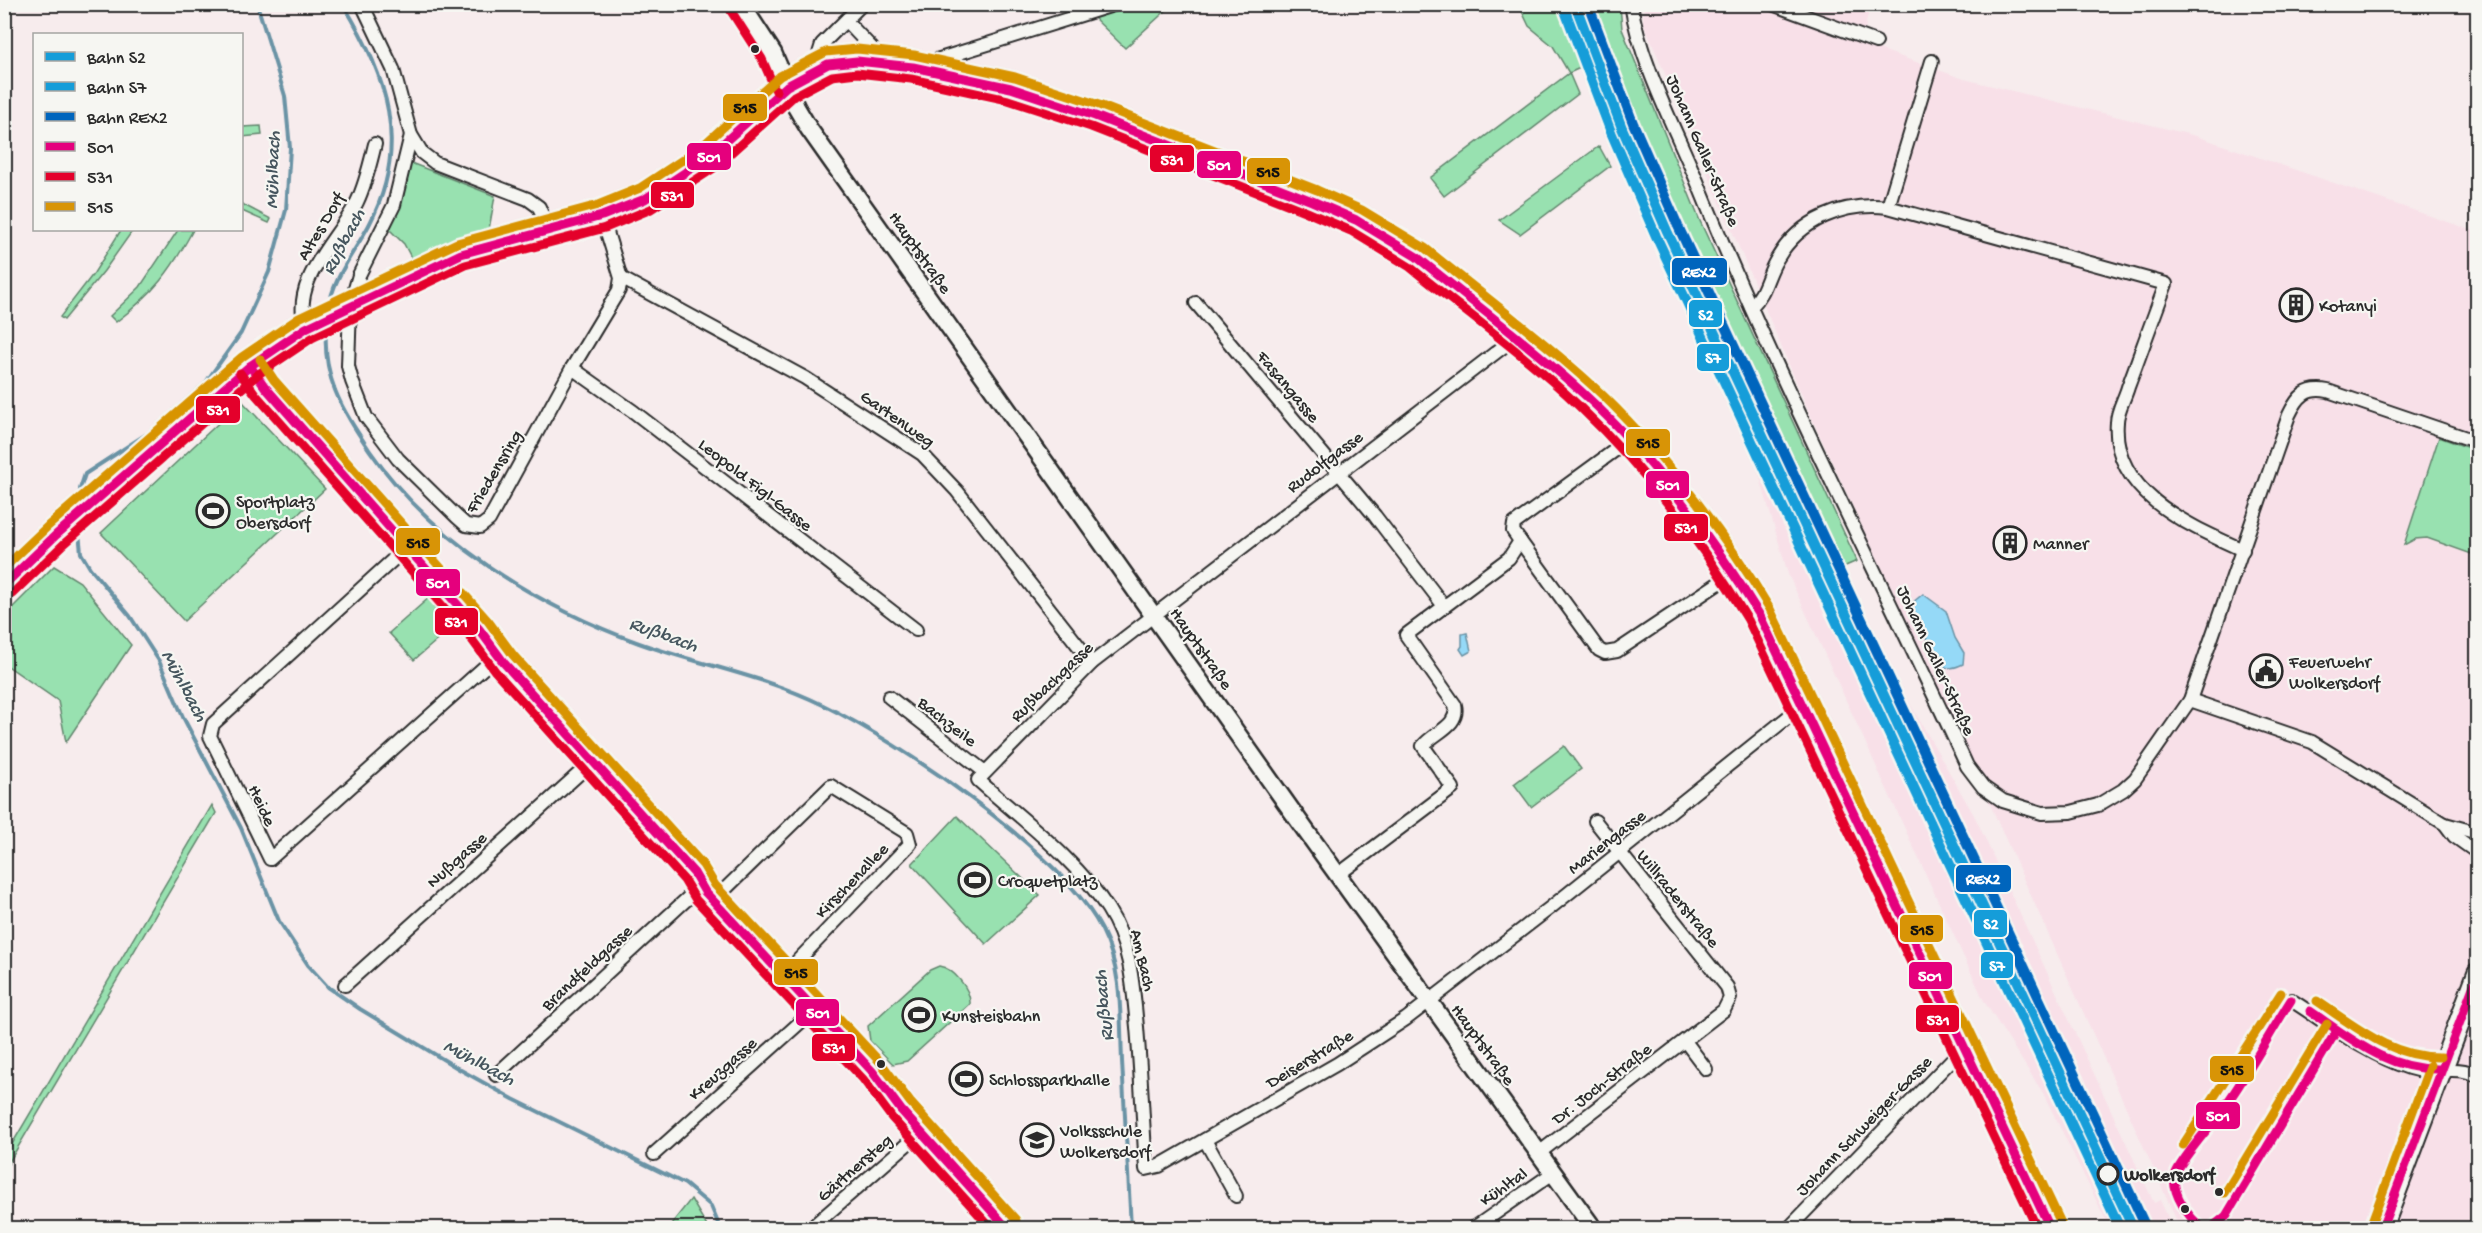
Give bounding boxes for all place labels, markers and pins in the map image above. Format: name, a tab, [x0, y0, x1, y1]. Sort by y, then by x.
unlabelled marker	[749, 43, 761, 55]
building icon: Kotanyi	[2278, 287, 2314, 323]
place label: Kotanyi	[2319, 297, 2377, 318]
sports icon: Sportplatz Obersdorf	[195, 493, 231, 529]
place label: Sportplatz Obersdorf	[236, 493, 315, 535]
building icon: Manner	[1992, 525, 2028, 561]
place label: Manner	[2033, 535, 2090, 556]
public building icon: Feuerwehr Wolkersdorf	[2248, 653, 2284, 689]
place label: Feuerwehr Wolkersdorf	[2288, 653, 2381, 695]
sports icon: Croquetplatz	[957, 862, 993, 898]
place label: Croquetplatz	[998, 872, 1098, 893]
sports icon: Kunsteisbahn	[901, 997, 937, 1033]
place label: Kunsteisbahn	[942, 1007, 1041, 1028]
unlabelled marker	[875, 1058, 887, 1070]
sports icon: Schlossparkhalle	[948, 1061, 984, 1097]
place label: Schlossparkhalle	[989, 1071, 1111, 1092]
school or university icon: Volksschule Wolkersdorf	[1019, 1122, 1055, 1158]
place label: Volksschule Wolkersdorf	[1059, 1122, 1152, 1164]
marker: Wolkersdorf	[2097, 1163, 2119, 1185]
place label: Wolkersdorf	[2123, 1166, 2216, 1187]
unlabelled marker	[2213, 1186, 2225, 1198]
unlabelled marker	[2179, 1203, 2191, 1215]

